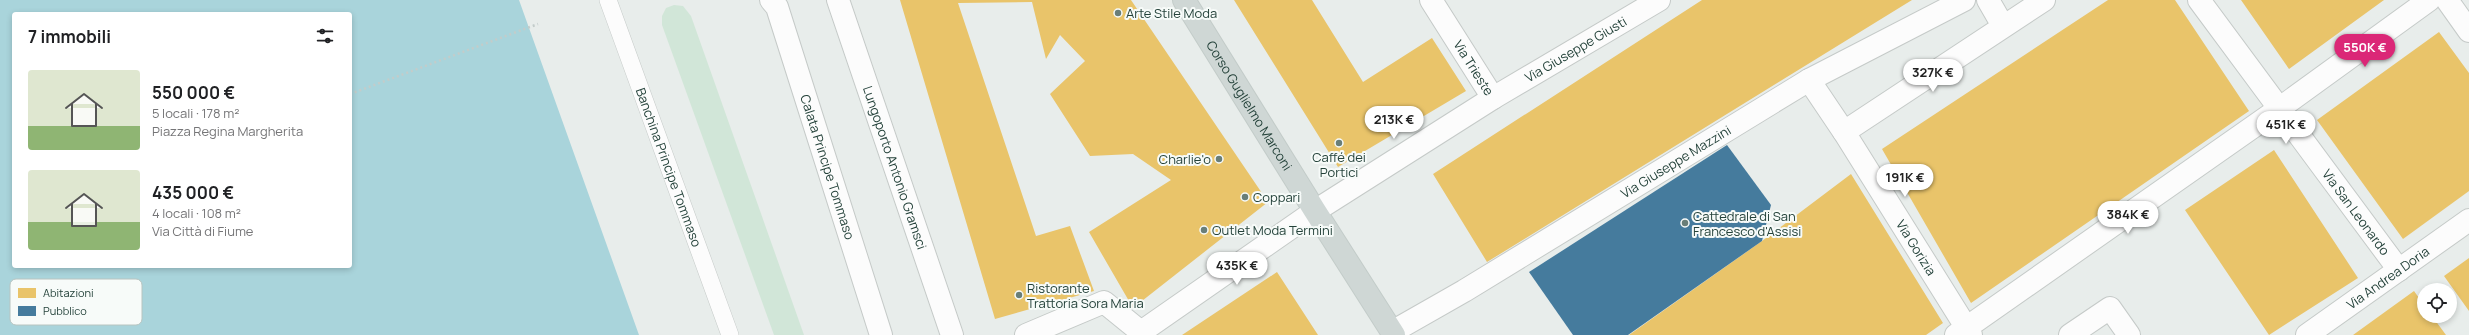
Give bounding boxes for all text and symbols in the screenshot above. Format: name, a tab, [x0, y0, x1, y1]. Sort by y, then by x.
place label: Arte Stile Moda	[1126, 4, 1217, 22]
marker: Arte Stile Moda	[1113, 8, 1123, 18]
street label: Via Giuseppe Giusti	[1521, 12, 1630, 86]
text: 7 immobili	[28, 25, 111, 48]
icon: filters	[314, 25, 336, 47]
pin: 550K €	[2332, 34, 2398, 68]
street label: Via Trieste	[1450, 36, 1498, 99]
street label: Corso Guglielmo Marconi	[1202, 37, 1296, 174]
text: 550K €	[2343, 38, 2387, 56]
pin: 327K €	[1900, 59, 1966, 93]
text: 327K €	[1912, 63, 1954, 81]
text: 550 000 €	[152, 81, 235, 104]
street label: Lungoporto Antonio Gramsci	[859, 84, 931, 252]
street label: Banchina Principe Tommaso	[632, 85, 706, 250]
icon: home	[60, 86, 108, 134]
street label: Calata Principe Tommaso	[796, 92, 859, 242]
text: 5 locali · 178 m²	[152, 104, 239, 122]
pin: 213K €	[1361, 106, 1427, 140]
text: 213K €	[1374, 110, 1414, 128]
pin: 451K €	[2253, 111, 2319, 145]
text: 451K €	[2266, 115, 2306, 133]
street label: Via Giuseppe Mazzini	[1617, 121, 1734, 202]
text: Piazza Regina Margherita	[152, 122, 303, 140]
marker: Caffé dei Portici	[1334, 138, 1344, 148]
place label: Caffé dei Portici	[1312, 148, 1366, 181]
place label: Charlie'o	[1159, 150, 1211, 168]
marker: Charlie'o	[1214, 154, 1224, 164]
pin: 191K €	[1872, 164, 1938, 198]
street label: Via San Leonardo	[2318, 165, 2394, 259]
text: 191K €	[1885, 168, 1925, 186]
text: 435 000 €	[152, 181, 234, 204]
icon: home	[60, 186, 108, 234]
place label: Coppari	[1253, 188, 1300, 206]
marker: Coppari	[1240, 192, 1250, 202]
pin: 384K €	[2095, 201, 2161, 235]
text: 4 locali · 108 m²	[152, 204, 241, 222]
text: 384K €	[2106, 205, 2150, 223]
place label: Cattedrale di San Francesco d'Assisi	[1693, 207, 1801, 240]
street label: Via Gorizia	[1892, 216, 1940, 279]
marker: Cattedrale di San Francesco d'Assisi	[1680, 218, 1690, 228]
place label: Outlet Moda Termini	[1212, 221, 1333, 239]
text: Via Città di Fiume	[152, 222, 253, 240]
marker: Outlet Moda Termini	[1199, 225, 1209, 235]
street label: Via Andrea Doria	[2343, 242, 2433, 313]
pin: 435K €	[1204, 252, 1270, 286]
text: 435K €	[1216, 256, 1258, 274]
legend	[10, 279, 142, 325]
place label: Ristorante Trattoria Sora Maria	[1027, 279, 1144, 312]
map controls	[2417, 283, 2457, 323]
button: locate	[2417, 283, 2457, 323]
text: Abitazioni	[43, 285, 94, 300]
marker: Ristorante Trattoria Sora Maria	[1014, 290, 1024, 300]
text: Pubblico	[43, 303, 87, 318]

